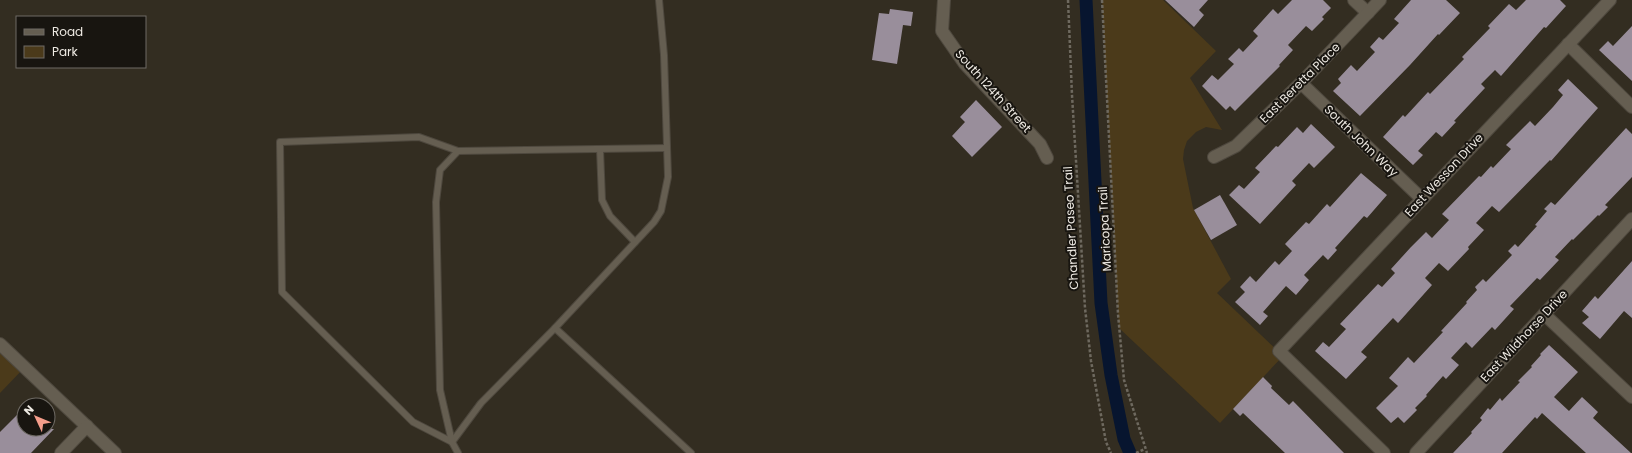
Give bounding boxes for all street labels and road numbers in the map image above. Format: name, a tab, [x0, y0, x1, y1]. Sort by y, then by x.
street label: East Beretta Place	[1256, 39, 1344, 127]
street label: South 124th Street	[951, 45, 1035, 136]
street label: South John Way	[1321, 101, 1402, 181]
street label: East Wesson Drive	[1400, 129, 1487, 220]
street label: Chandler Paseo Trail	[1059, 166, 1082, 290]
street label: Maricopa Trail	[1094, 186, 1115, 272]
street label: East Wildhorse Drive	[1476, 286, 1571, 386]

